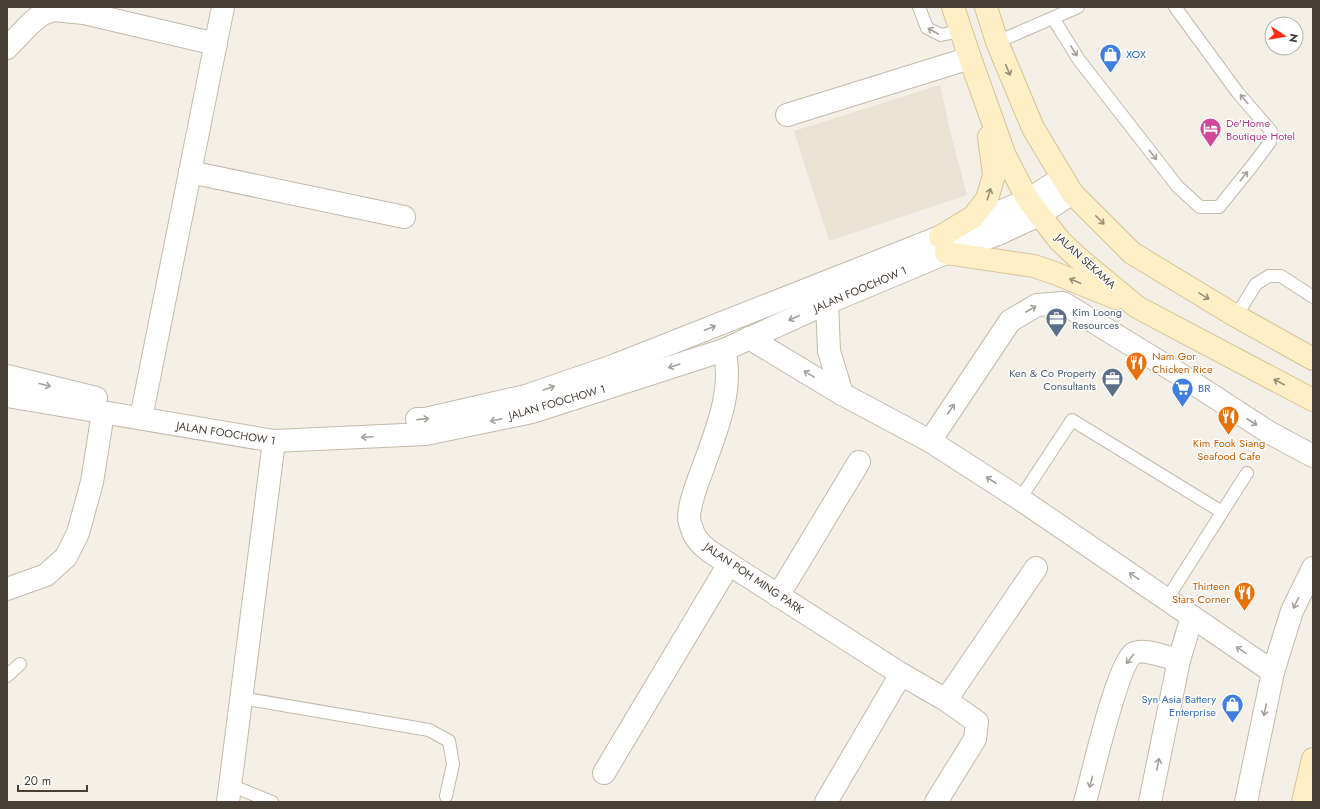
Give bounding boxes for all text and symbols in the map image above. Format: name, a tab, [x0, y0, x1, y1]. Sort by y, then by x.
north arrow	[1264, 16, 1304, 56]
one-way arrow	[927, 27, 939, 34]
text: N	[1285, 32, 1303, 44]
shop icon: XOX	[1098, 41, 1124, 74]
one-way arrow	[1069, 46, 1078, 57]
place label: XOX	[1126, 46, 1146, 62]
one-way arrow	[1005, 64, 1013, 76]
one-way arrow	[1239, 94, 1248, 104]
place label: De'Home Boutique Hotel	[1226, 115, 1295, 144]
hotel icon: De'Home Boutique Hotel	[1198, 116, 1224, 149]
one-way arrow	[1148, 149, 1157, 160]
one-way arrow	[1240, 170, 1249, 181]
one-way arrow	[986, 187, 993, 200]
one-way arrow	[1095, 215, 1105, 225]
street label: JALAN SEKAMA	[1051, 228, 1120, 293]
street label: JALAN FOOCHOW 1	[809, 262, 909, 317]
one-way arrow	[1070, 277, 1082, 285]
one-way arrow	[1198, 293, 1210, 301]
one-way arrow	[1025, 304, 1037, 312]
place label: Kim Loong Resources	[1072, 304, 1122, 333]
office icon: Kim Loong Resources	[1043, 305, 1069, 338]
one-way arrow	[788, 314, 800, 322]
one-way arrow	[703, 324, 715, 332]
place label: Nam Gor Chicken Rice	[1152, 348, 1213, 377]
restaurant icon: Nam Gor Chicken Rice	[1124, 349, 1150, 382]
one-way arrow	[667, 363, 680, 370]
place label: Ken & Co Property Consultants	[1009, 365, 1097, 394]
office icon: Ken & Co Property Consultants	[1099, 366, 1125, 399]
one-way arrow	[803, 369, 815, 377]
supermarket icon: BR	[1169, 375, 1195, 408]
one-way arrow	[1273, 378, 1285, 385]
place label: BR	[1198, 380, 1211, 396]
street label: JALAN FOOCHOW 1	[505, 381, 607, 424]
one-way arrow	[38, 382, 51, 390]
one-way arrow	[543, 384, 555, 392]
one-way arrow	[947, 403, 955, 414]
restaurant icon: Kim Fook Siang Seafood Cafe	[1216, 404, 1242, 437]
one-way arrow	[416, 415, 429, 422]
one-way arrow	[490, 416, 503, 424]
street label: JALAN FOOCHOW 1	[173, 417, 277, 449]
one-way arrow	[1246, 418, 1258, 426]
one-way arrow	[361, 433, 374, 441]
place label: Kim Fook Siang Seafood Cafe	[1193, 435, 1265, 464]
one-way arrow	[986, 476, 997, 484]
street label: JALAN POH MING PARK	[699, 538, 808, 618]
one-way arrow	[1128, 572, 1139, 580]
place label: Thirteen Stars Corner	[1172, 578, 1230, 607]
restaurant icon: Thirteen Stars Corner	[1232, 579, 1258, 612]
one-way arrow	[1292, 597, 1299, 609]
one-way arrow	[1235, 646, 1246, 654]
one-way arrow	[1126, 653, 1135, 664]
place label: Syn Asia Battery Enterprise	[1142, 691, 1216, 720]
shop icon: Syn Asia Battery Enterprise	[1219, 692, 1245, 725]
one-way arrow	[1261, 704, 1269, 717]
one-way arrow	[1154, 758, 1162, 771]
scale bar	[18, 767, 87, 793]
text: 20 m	[24, 772, 51, 790]
one-way arrow	[1086, 775, 1094, 788]

